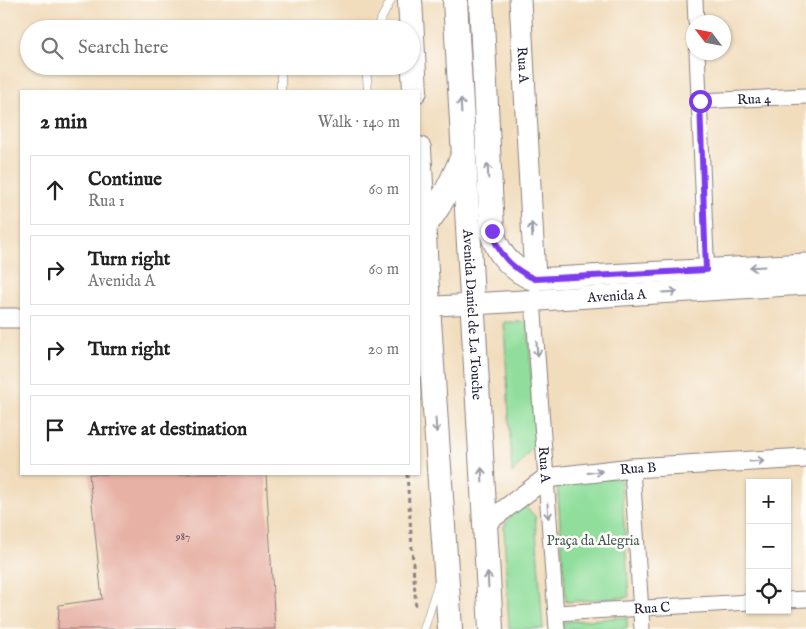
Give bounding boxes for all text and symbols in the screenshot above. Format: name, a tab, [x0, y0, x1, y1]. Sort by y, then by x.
north arrow	[686, 15, 731, 60]
search box	[20, 20, 420, 75]
icon: search	[38, 34, 66, 62]
text: Search here	[78, 36, 169, 60]
street label: Rua A	[513, 46, 532, 84]
route start	[689, 90, 712, 113]
street label: Rua 4	[737, 90, 771, 109]
one-way arrow	[457, 98, 466, 114]
text: 2 min	[40, 109, 87, 136]
text: Walk · 140 m	[318, 113, 400, 133]
one-way arrow	[484, 163, 493, 179]
text: Continue	[88, 168, 162, 192]
icon: ahead	[41, 176, 69, 204]
text: 60 m	[369, 180, 399, 200]
text: Rua 1	[88, 192, 125, 212]
route end	[481, 220, 504, 243]
one-way arrow	[528, 222, 537, 238]
street label: Avenida Daniel de La Touche	[458, 228, 486, 401]
text: Turn right	[88, 248, 170, 272]
icon: right	[41, 256, 69, 284]
text: 60 m	[369, 260, 399, 280]
one-way arrow	[750, 262, 766, 272]
text: Avenida A	[88, 272, 155, 292]
street label: Avenida A	[586, 286, 647, 307]
one-way arrow	[661, 288, 677, 297]
icon: right	[41, 336, 69, 364]
text: Turn right	[88, 338, 170, 362]
text: 20 m	[368, 340, 399, 360]
one-way arrow	[532, 341, 542, 357]
icon: arrive	[41, 416, 69, 444]
one-way arrow	[432, 417, 441, 433]
text: Arrive at destination	[88, 418, 247, 442]
street label: Rua A	[534, 446, 554, 484]
one-way arrow	[748, 456, 764, 465]
street label: Rua B	[619, 459, 657, 479]
one-way arrow	[477, 467, 487, 484]
one-way arrow	[586, 467, 602, 477]
map controls	[746, 479, 791, 614]
button: +	[746, 479, 791, 524]
one-way arrow	[544, 503, 553, 519]
button: −	[746, 524, 791, 569]
house number: 987	[175, 530, 190, 544]
park label: Praça da Alegria	[546, 532, 641, 550]
button: locate	[746, 569, 791, 614]
one-way arrow	[483, 573, 492, 589]
street label: Rua C	[633, 599, 671, 619]

